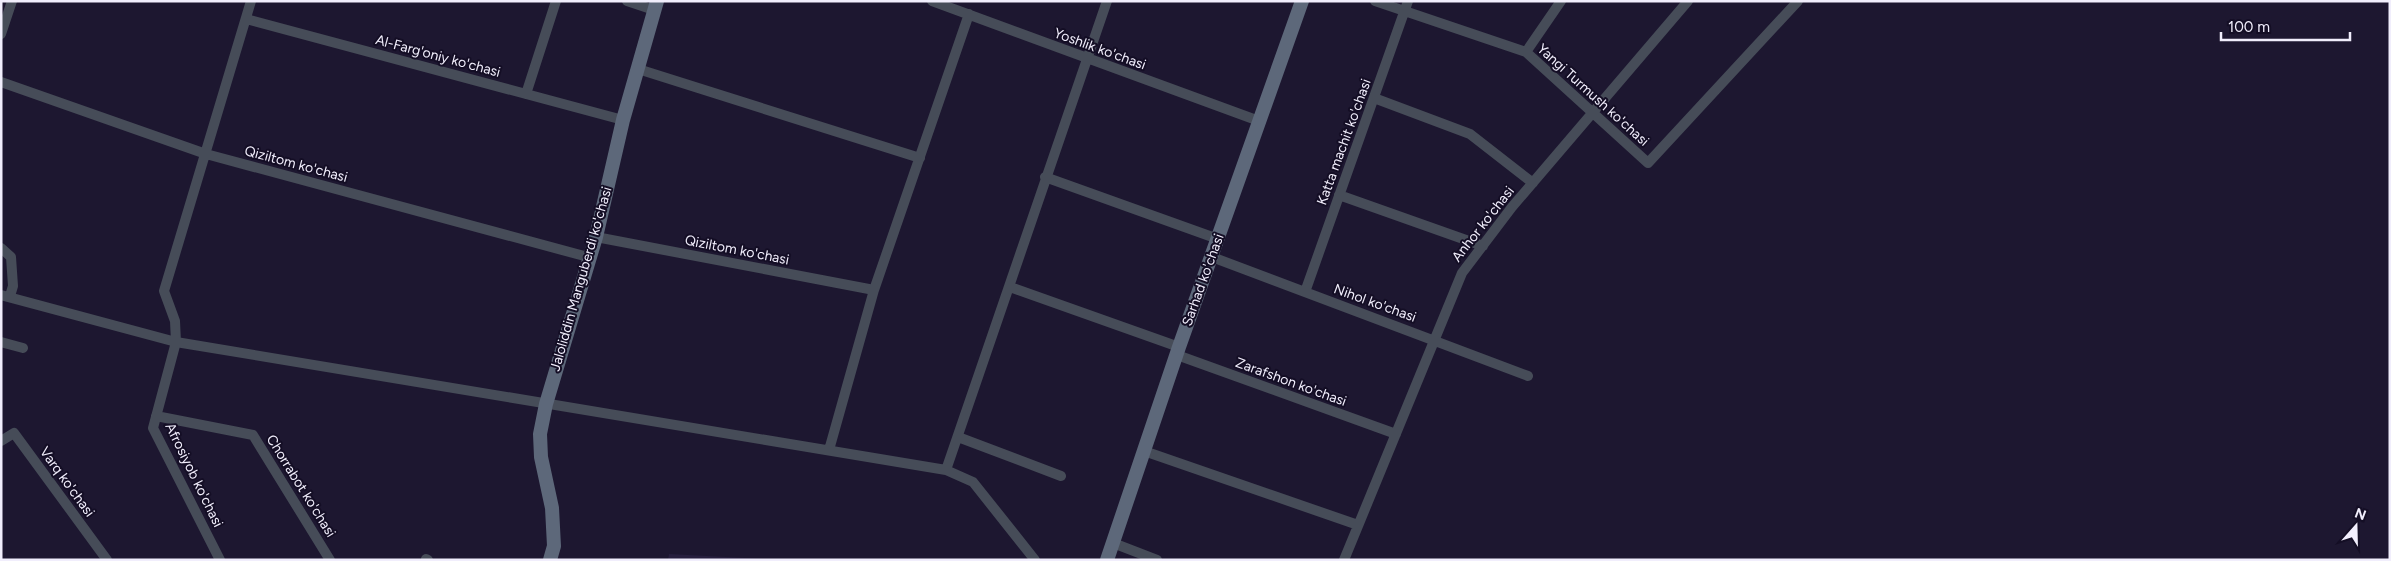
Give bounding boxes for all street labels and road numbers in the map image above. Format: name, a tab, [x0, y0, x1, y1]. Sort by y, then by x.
street label: Yoshlik ko'chasi	[1052, 25, 1148, 73]
street label: Al-Farg'oniy ko'chasi	[374, 31, 502, 81]
street label: Yangi Turmush ko'chasi	[1534, 40, 1652, 150]
street label: Katta machit ko'chasi	[1313, 77, 1375, 207]
street label: Qiziltom ko'chasi	[243, 142, 349, 186]
street label: Anhor ko'chasi	[1448, 183, 1518, 265]
street label: Jaloliddin Manguberdi ko'chasi	[547, 185, 615, 373]
street label: Qiziltom ko'chasi	[683, 232, 791, 268]
street label: Sarhad ko'chasi	[1178, 232, 1228, 328]
street label: Nihol ko'chasi	[1331, 280, 1419, 326]
street label: Zarafshon ko'chasi	[1233, 354, 1349, 410]
street label: Afrosiyob ko'chasi	[161, 420, 227, 530]
street label: Chorrabot ko'chasi	[263, 432, 339, 540]
street label: Varq ko'chasi	[36, 444, 98, 520]

